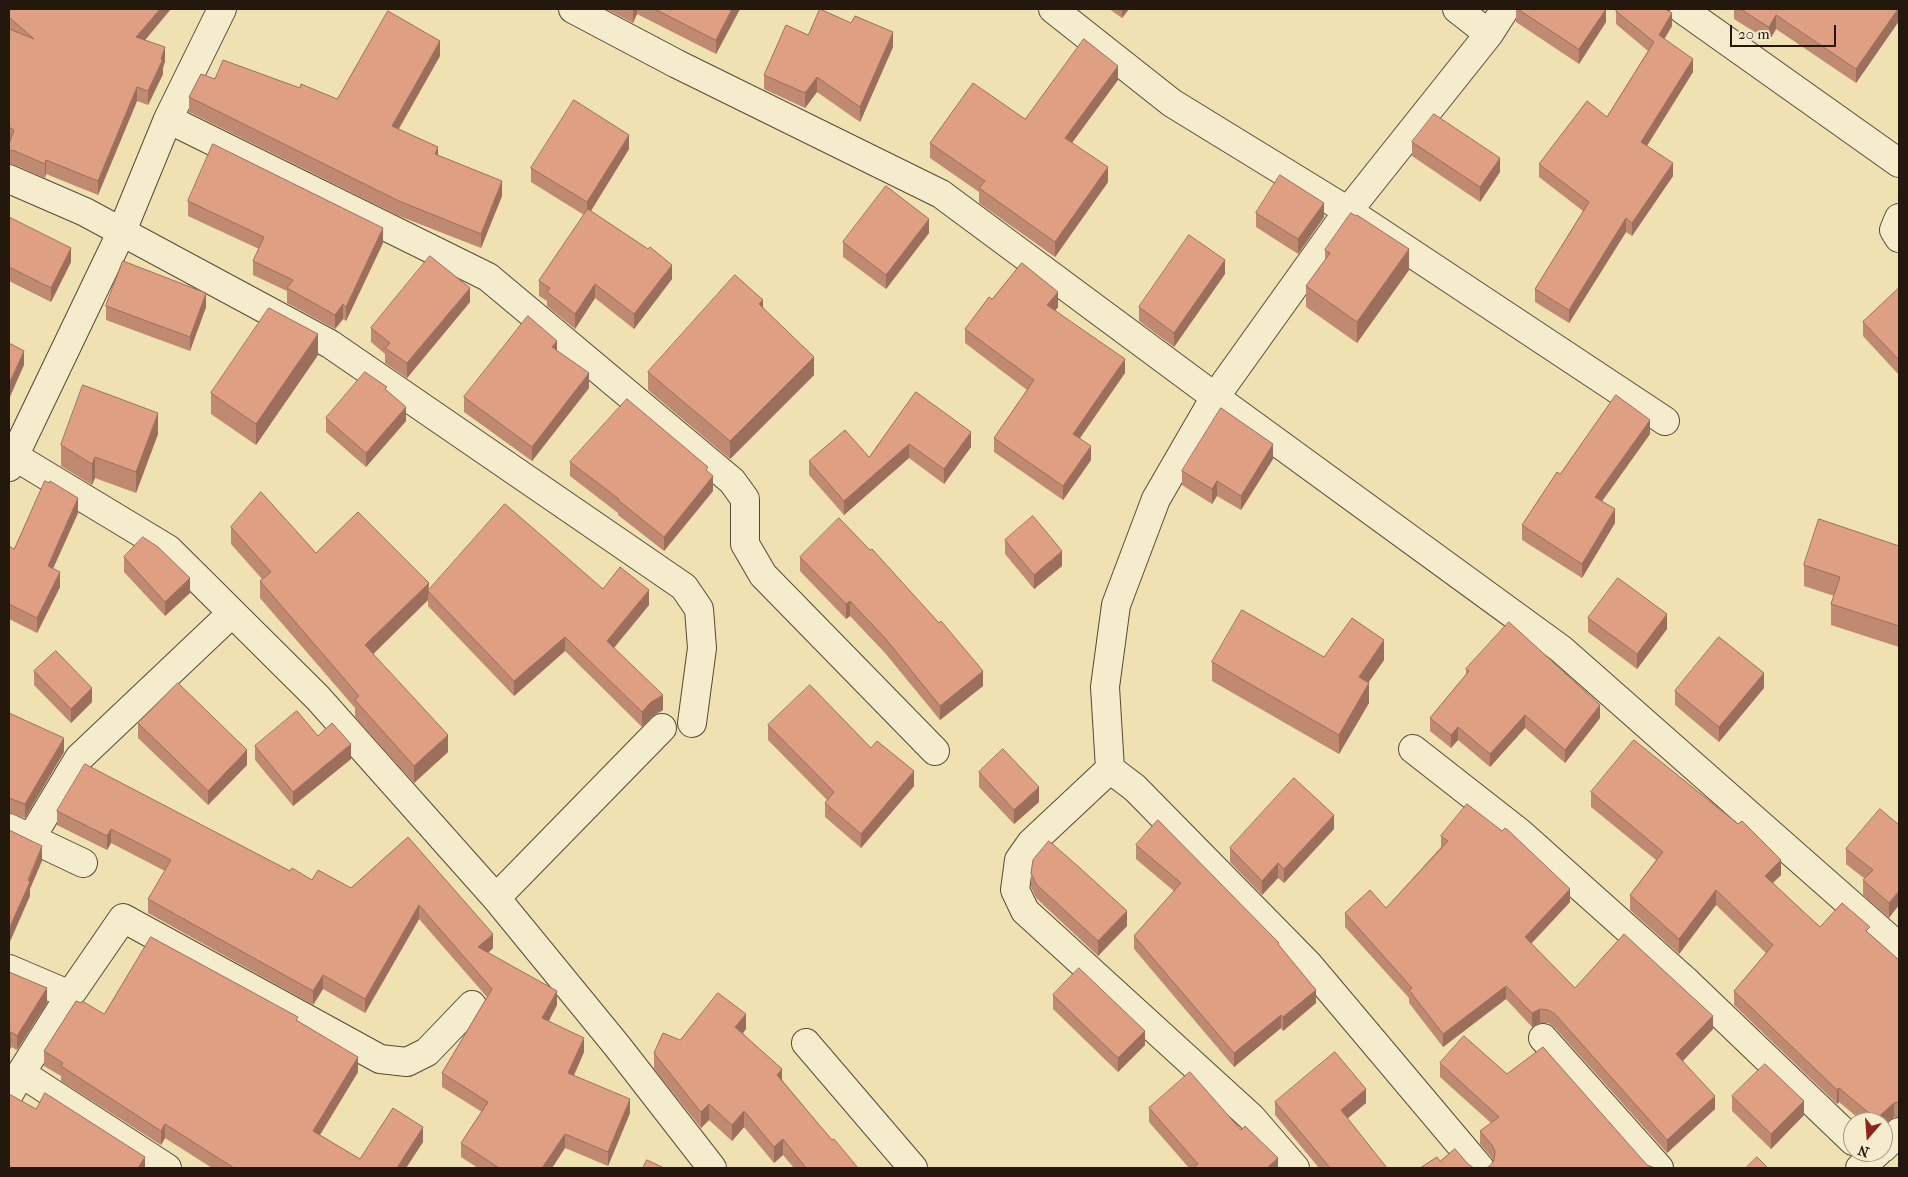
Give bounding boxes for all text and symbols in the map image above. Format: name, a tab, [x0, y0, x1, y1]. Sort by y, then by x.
scale bar	[1733, 15, 1839, 47]
text: 20 m	[1738, 25, 1770, 43]
north arrow	[1843, 1112, 1893, 1162]
text: N	[1856, 1141, 1871, 1161]

